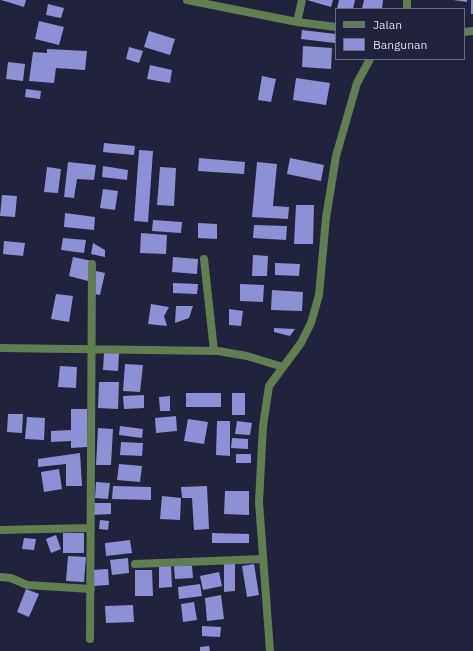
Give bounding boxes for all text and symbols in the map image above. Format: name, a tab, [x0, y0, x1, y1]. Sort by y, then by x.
legend	[335, 8, 465, 60]
text: Jalan	[373, 17, 402, 32]
text: Bangunan	[373, 37, 427, 52]

